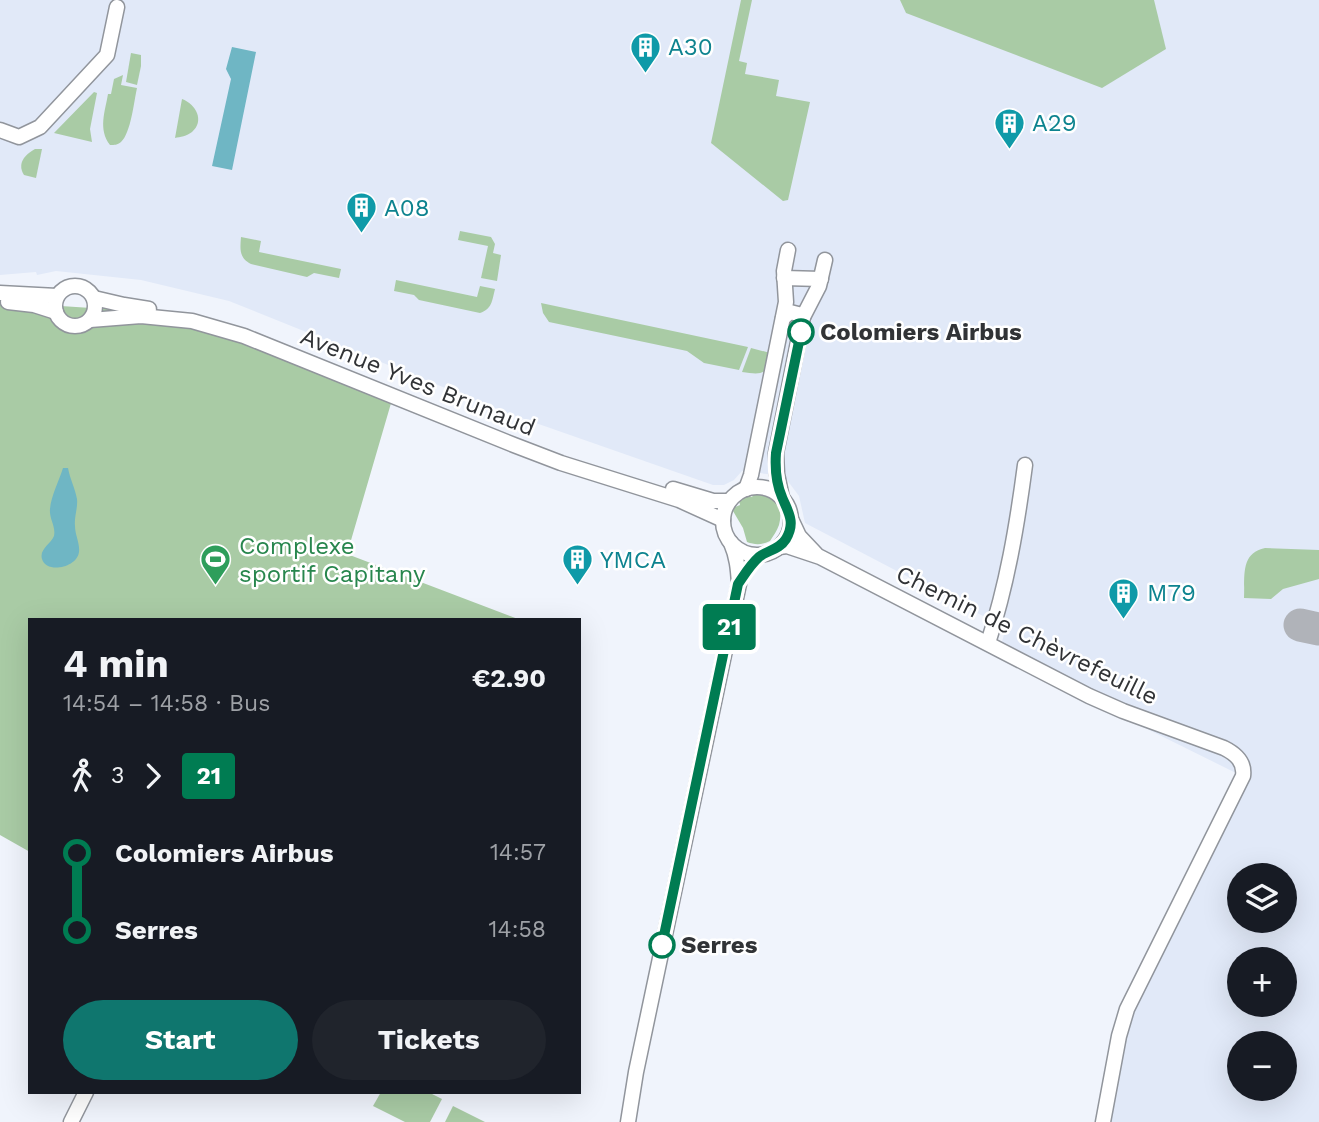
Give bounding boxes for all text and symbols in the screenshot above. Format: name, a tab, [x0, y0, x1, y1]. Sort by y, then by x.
building icon: A30	[628, 30, 662, 74]
place label: A30	[668, 33, 713, 61]
building icon: A29	[992, 106, 1026, 150]
place label: A29	[1032, 109, 1077, 137]
building icon: A08	[344, 191, 378, 235]
place label: A08	[384, 194, 430, 222]
place label: Colomiers Airbus	[820, 318, 1022, 346]
marker: Colomiers Airbus	[788, 319, 814, 345]
street label: Avenue Yves Brunaud	[297, 322, 539, 442]
place label: Complexe sportif Capitany	[239, 532, 426, 588]
sports icon: Complexe sportif Capitany	[199, 543, 233, 587]
building icon: YMCA	[560, 543, 594, 587]
place label: YMCA	[600, 546, 666, 574]
street label: Chemin de Chèvrefeuille	[892, 559, 1162, 711]
building icon: M79	[1107, 576, 1141, 620]
place label: M79	[1147, 579, 1196, 607]
line badge: 21	[698, 604, 760, 650]
text: 21	[717, 613, 741, 641]
text: 4 min	[63, 642, 169, 686]
text: €2.90	[472, 663, 546, 693]
text: 14:54 – 14:58 · Bus	[63, 690, 270, 717]
icon: walk	[63, 757, 101, 795]
icon: forward	[134, 757, 172, 795]
text: 3	[111, 762, 124, 789]
text: 21	[196, 762, 221, 790]
text: Colomiers Airbus	[115, 838, 334, 868]
text: 14:57	[490, 839, 546, 866]
map controls	[1227, 863, 1297, 1101]
button: layers	[1227, 863, 1297, 933]
text: Serres	[115, 915, 198, 945]
text: 14:58	[489, 916, 546, 943]
place label: Serres	[681, 931, 758, 959]
marker: Serres	[649, 932, 675, 958]
button: +	[1227, 947, 1297, 1017]
button: Start	[63, 1000, 298, 1080]
button: Tickets	[312, 1000, 546, 1080]
button: −	[1227, 1031, 1297, 1101]

